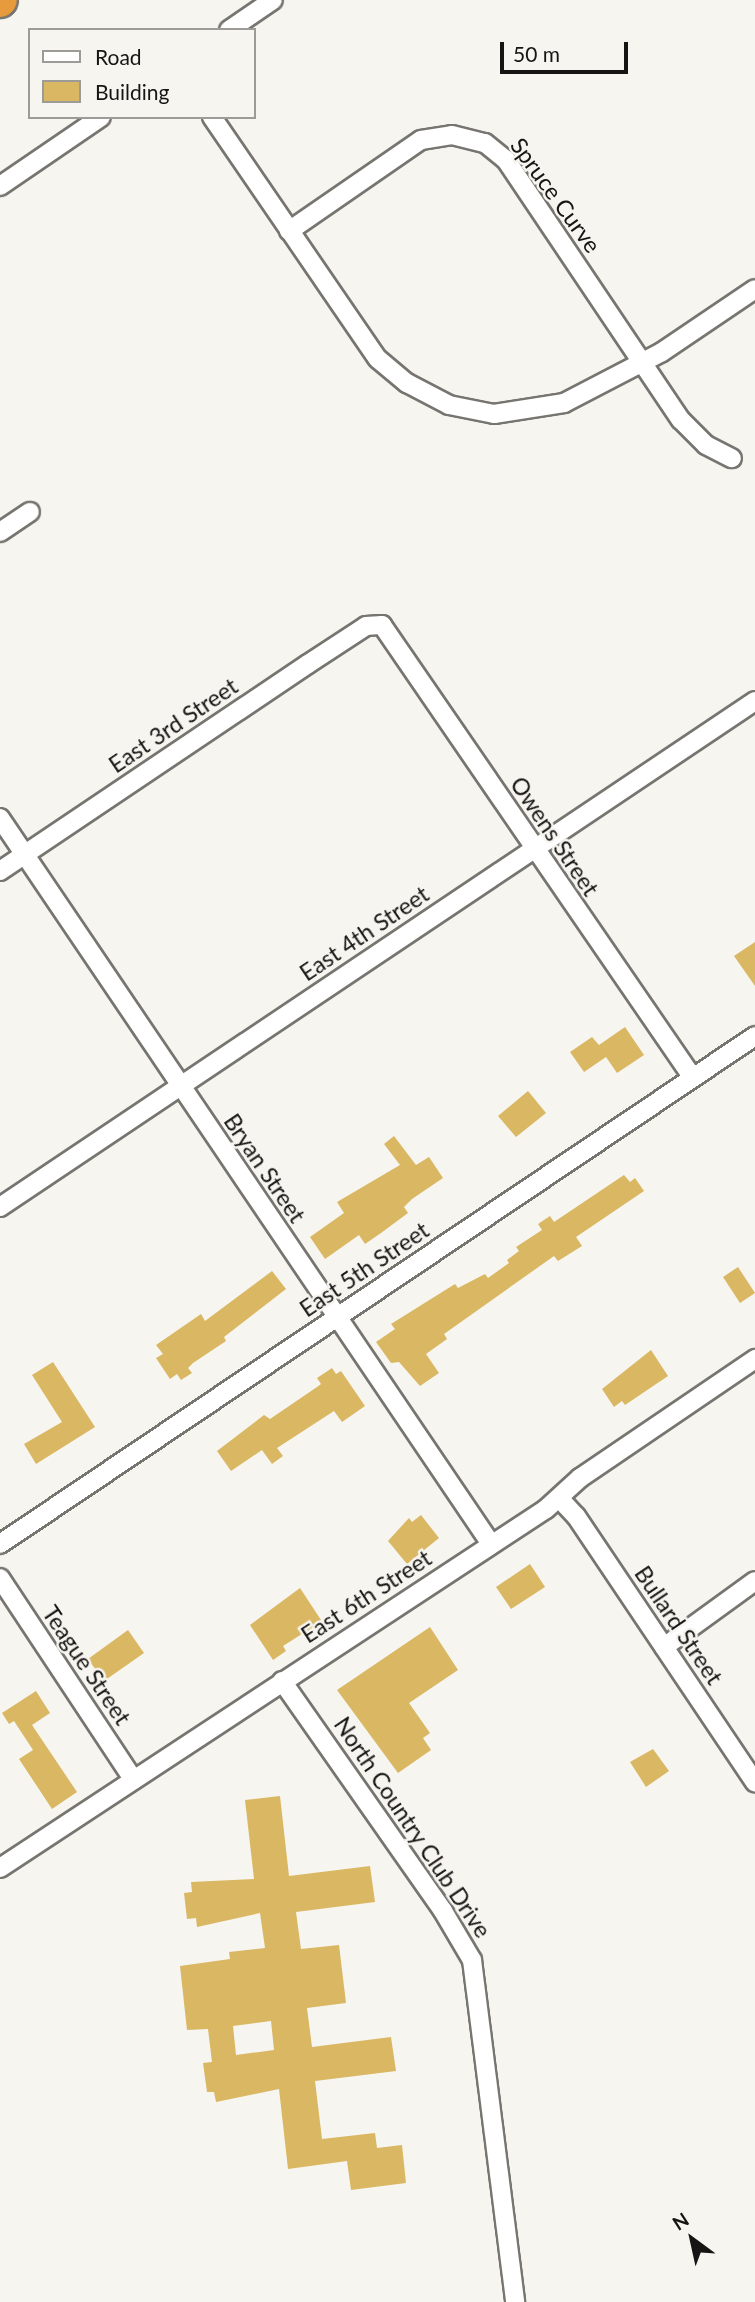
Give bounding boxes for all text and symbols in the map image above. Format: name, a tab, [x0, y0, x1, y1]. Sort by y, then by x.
legend	[28, 28, 256, 119]
scale bar	[503, 28, 631, 72]
text: 50 m	[513, 41, 560, 66]
text: Road	[95, 44, 142, 69]
text: Building	[95, 79, 170, 104]
street label: Spruce Curve	[505, 132, 607, 258]
street label: East 3rd Street	[103, 672, 243, 778]
street label: Owens Street	[505, 771, 605, 901]
street label: East 4th Street	[294, 880, 434, 986]
street label: Bryan Street	[219, 1108, 311, 1228]
street label: East 5th Street	[294, 1216, 434, 1322]
street label: East 6th Street	[296, 1544, 436, 1648]
street label: Bullard Street	[629, 1560, 729, 1690]
street label: Teague Street	[37, 1600, 137, 1730]
street label: North Country Club Drive	[329, 1711, 497, 1943]
north arrow	[657, 2204, 727, 2274]
text: N	[668, 2207, 693, 2235]

